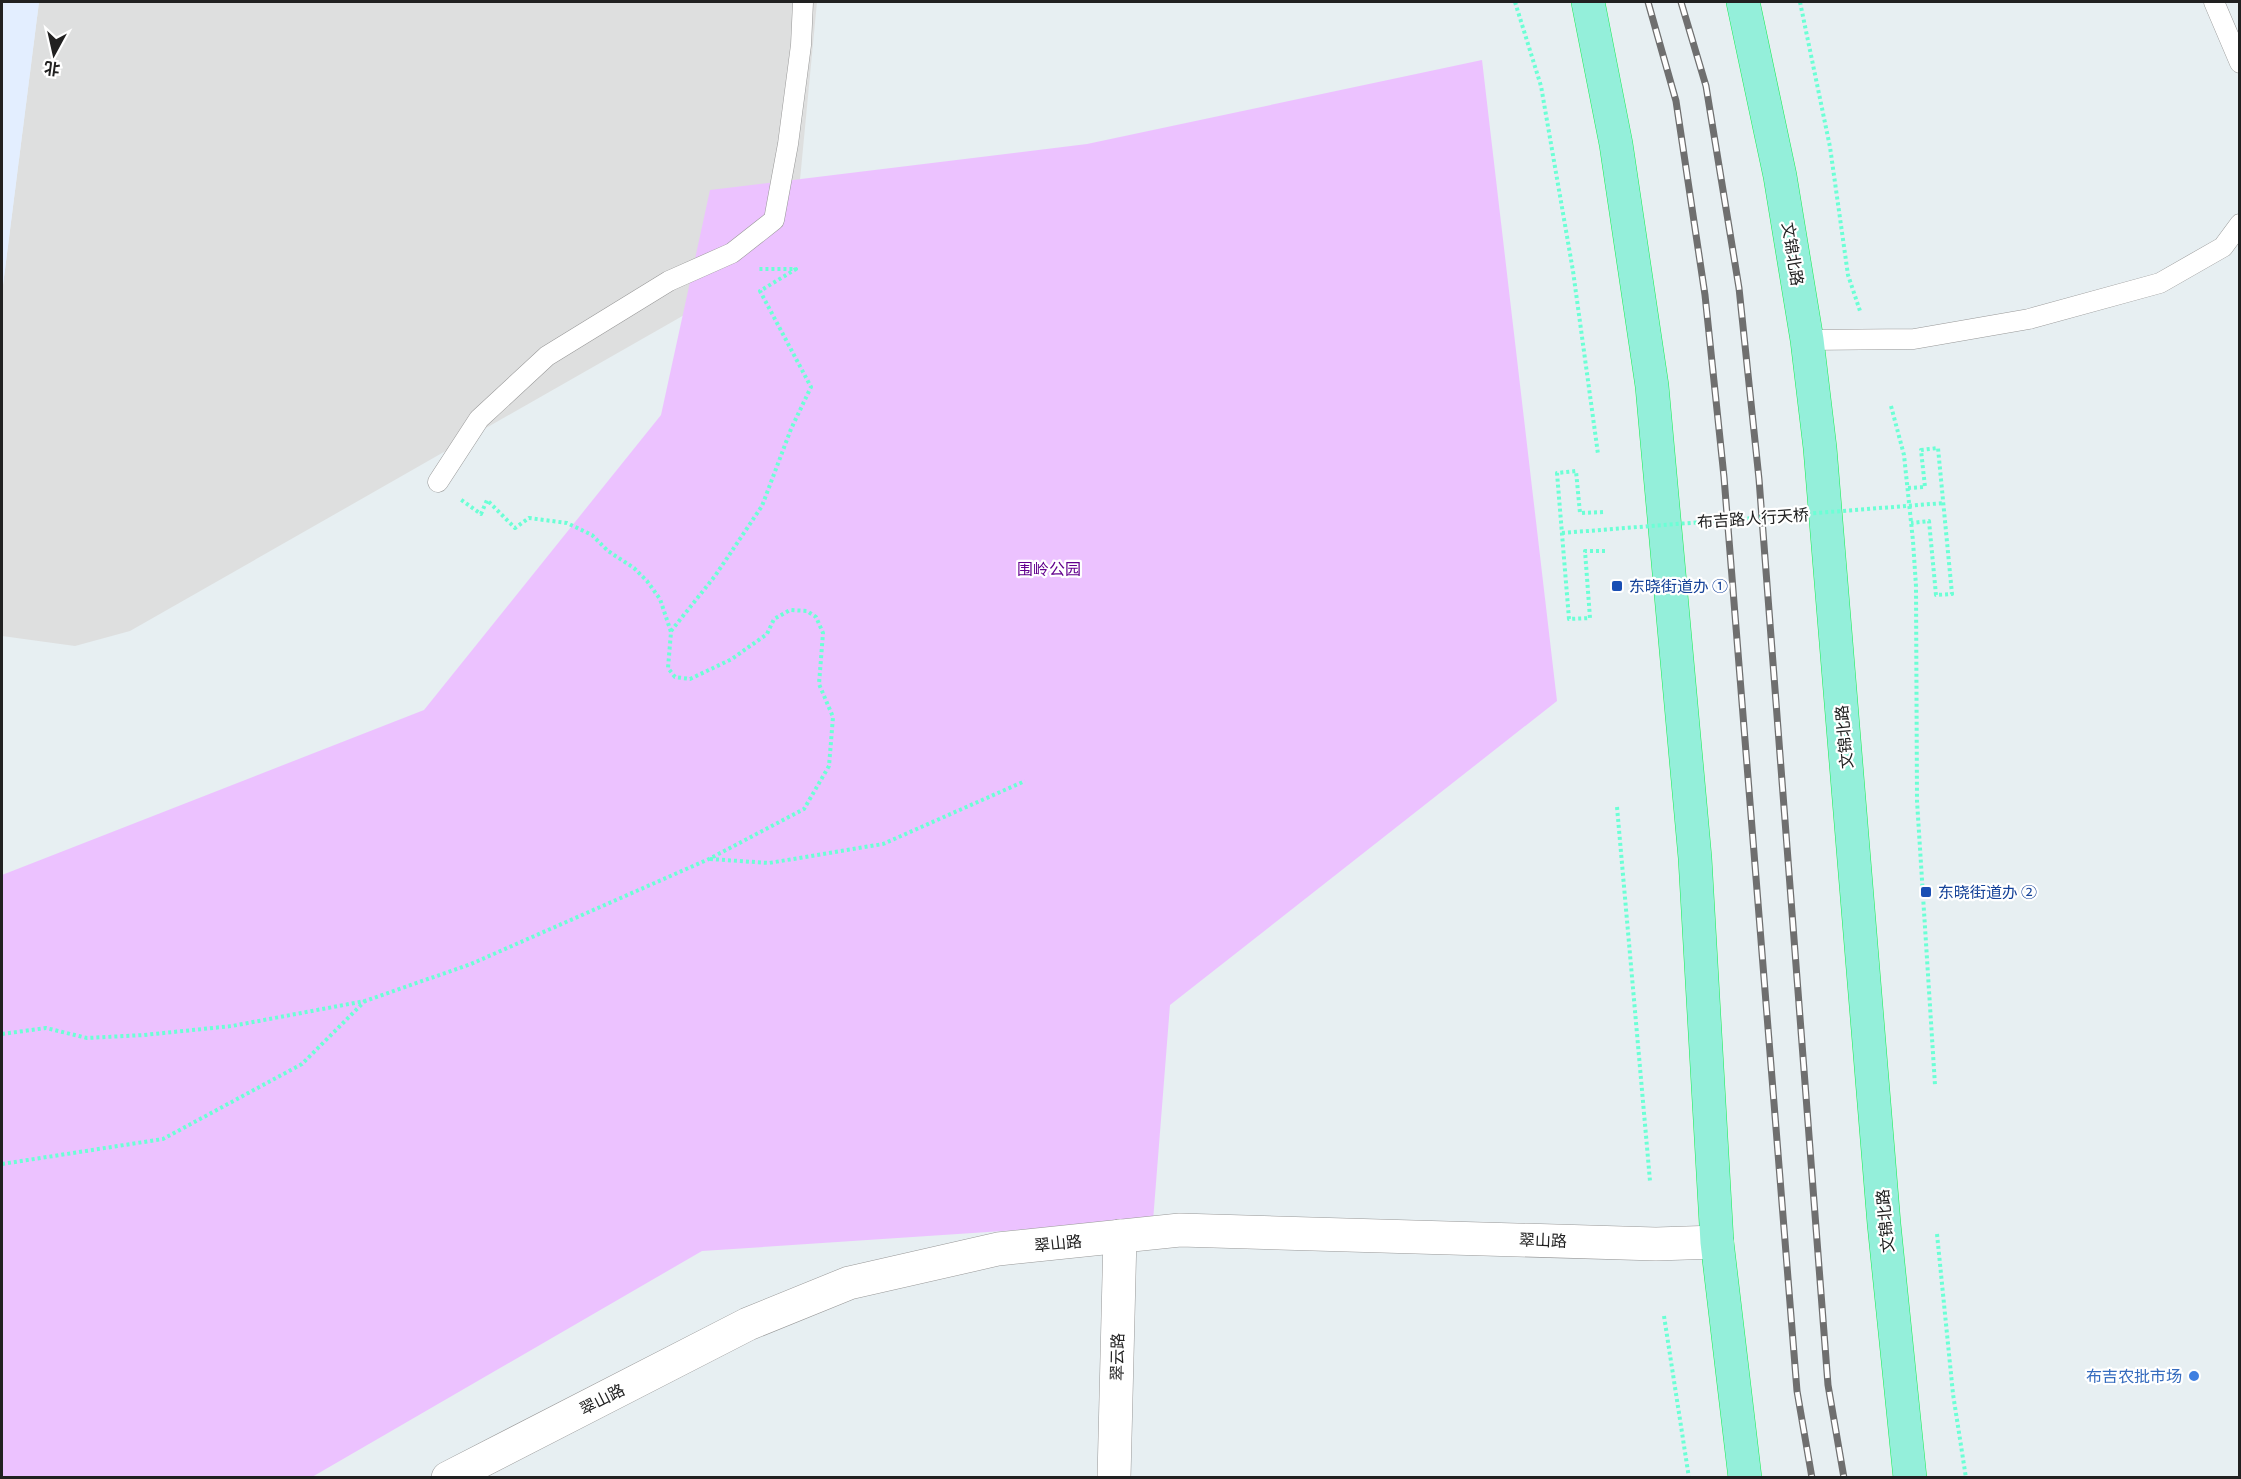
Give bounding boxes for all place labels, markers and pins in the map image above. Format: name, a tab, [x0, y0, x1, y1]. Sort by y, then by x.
place label: 东晓街道办 ①	[1629, 576, 1728, 595]
marker: 东晓街道办 ①	[1610, 579, 1624, 593]
place label: 东晓街道办 ②	[1938, 882, 2037, 901]
marker: 东晓街道办 ②	[1919, 885, 1933, 899]
place label: 布吉农批市场	[2086, 1366, 2182, 1385]
marker: 布吉农批市场	[2187, 1369, 2201, 1383]

